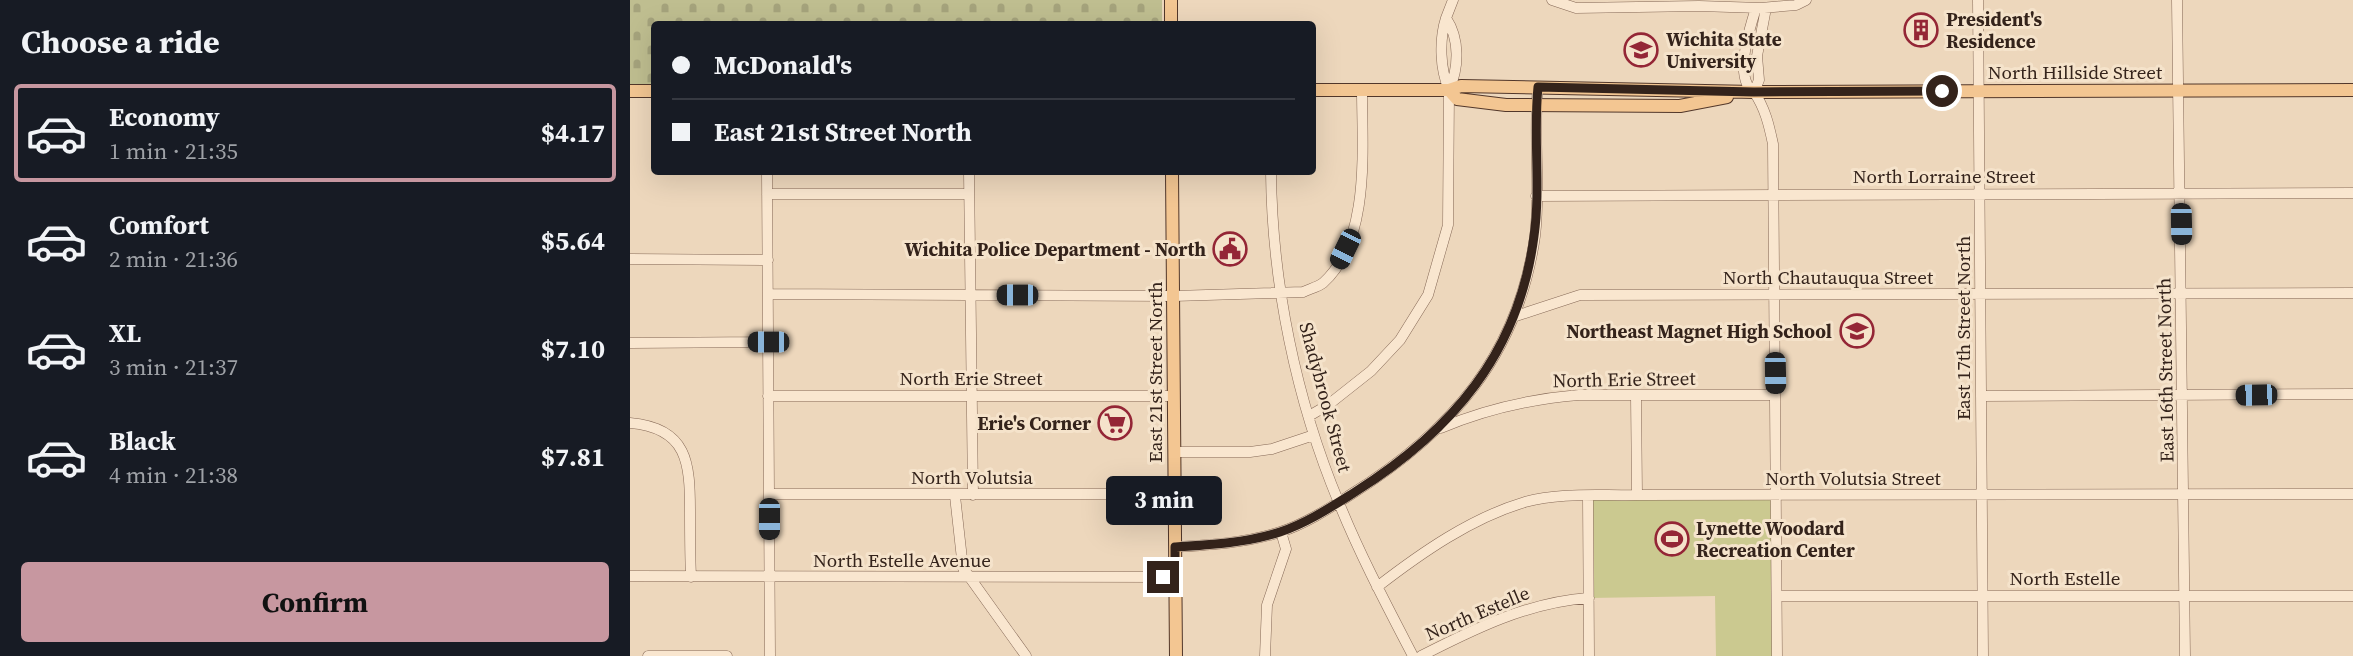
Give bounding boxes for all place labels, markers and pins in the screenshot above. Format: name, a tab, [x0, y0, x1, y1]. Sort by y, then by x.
place label: President's Residence	[1946, 6, 2043, 54]
building icon: President's Residence	[1902, 11, 1940, 49]
place label: Wichita State University	[1666, 26, 1782, 74]
school or university icon: Wichita State University	[1622, 31, 1660, 69]
public building icon: Wichita Police Department - North	[1211, 230, 1249, 268]
place label: Wichita Police Department - North	[905, 236, 1206, 262]
school or university icon: Northeast Magnet High School	[1838, 312, 1876, 350]
place label: Northeast Magnet High School	[1566, 318, 1832, 344]
supermarket icon: Erie's Corner	[1096, 404, 1134, 442]
place label: Erie's Corner	[977, 410, 1091, 436]
place label: Lynette Woodard Recreation Center	[1696, 515, 1855, 563]
sports icon: Lynette Woodard Recreation Center	[1653, 520, 1691, 558]

